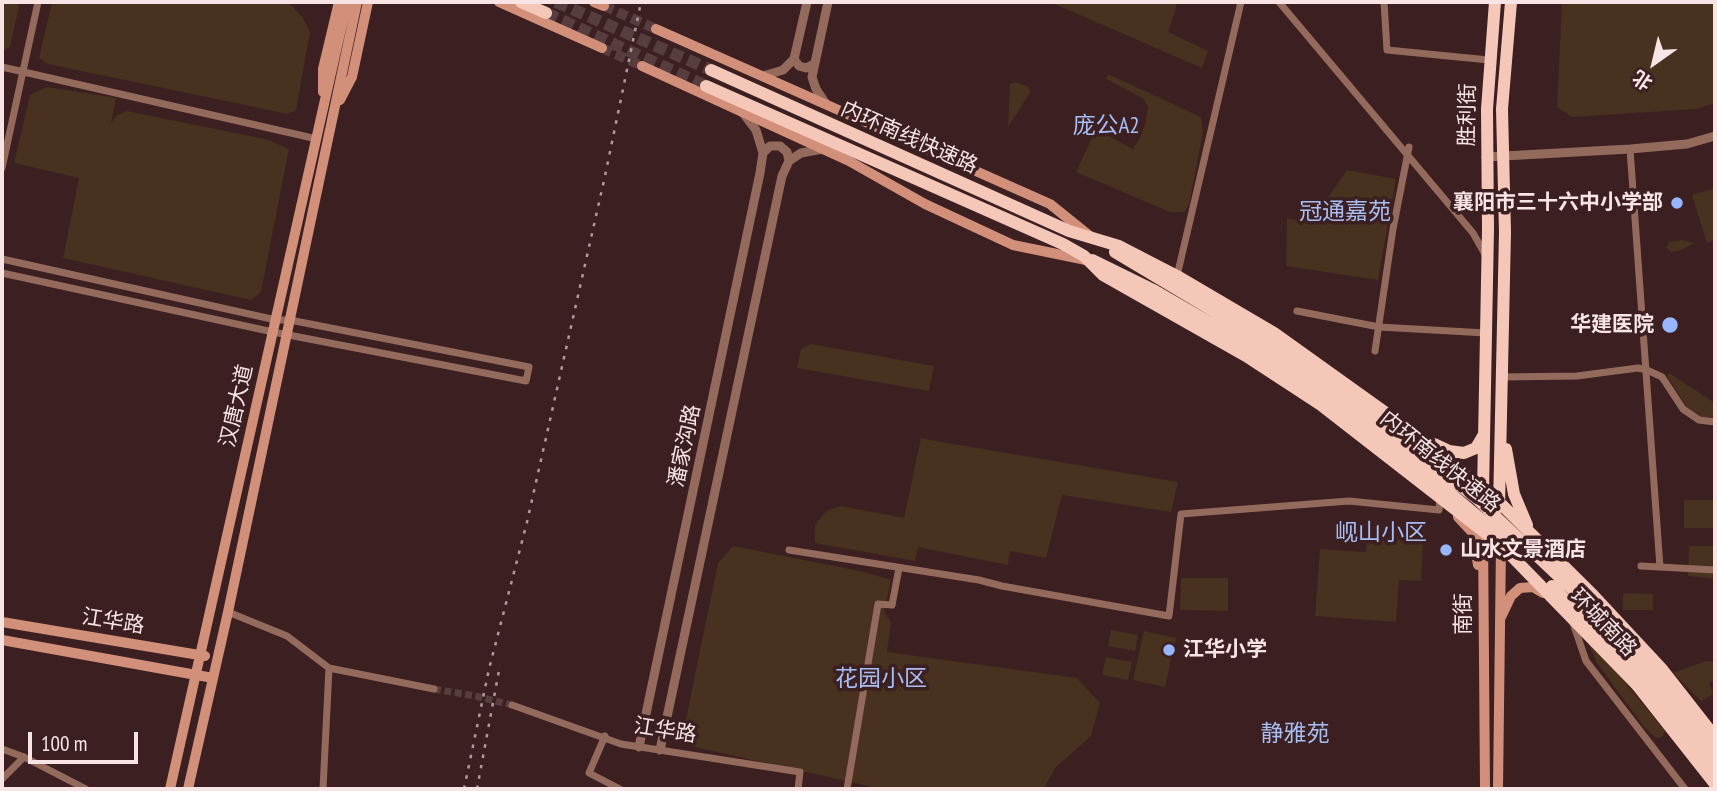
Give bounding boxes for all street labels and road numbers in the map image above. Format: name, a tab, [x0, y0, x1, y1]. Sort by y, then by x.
street label: 胜利街	[1455, 83, 1481, 147]
street label: 内环南线快速路	[837, 97, 981, 179]
street label: 汉唐大道	[215, 362, 259, 450]
street label: 潘家沟路	[664, 402, 706, 490]
street label: 内环南线快速路	[1375, 406, 1505, 518]
street label: 环城南路	[1565, 584, 1641, 662]
street label: 南街	[1451, 593, 1477, 635]
street label: 江华路	[80, 605, 146, 639]
street label: 江华路	[632, 714, 698, 748]

